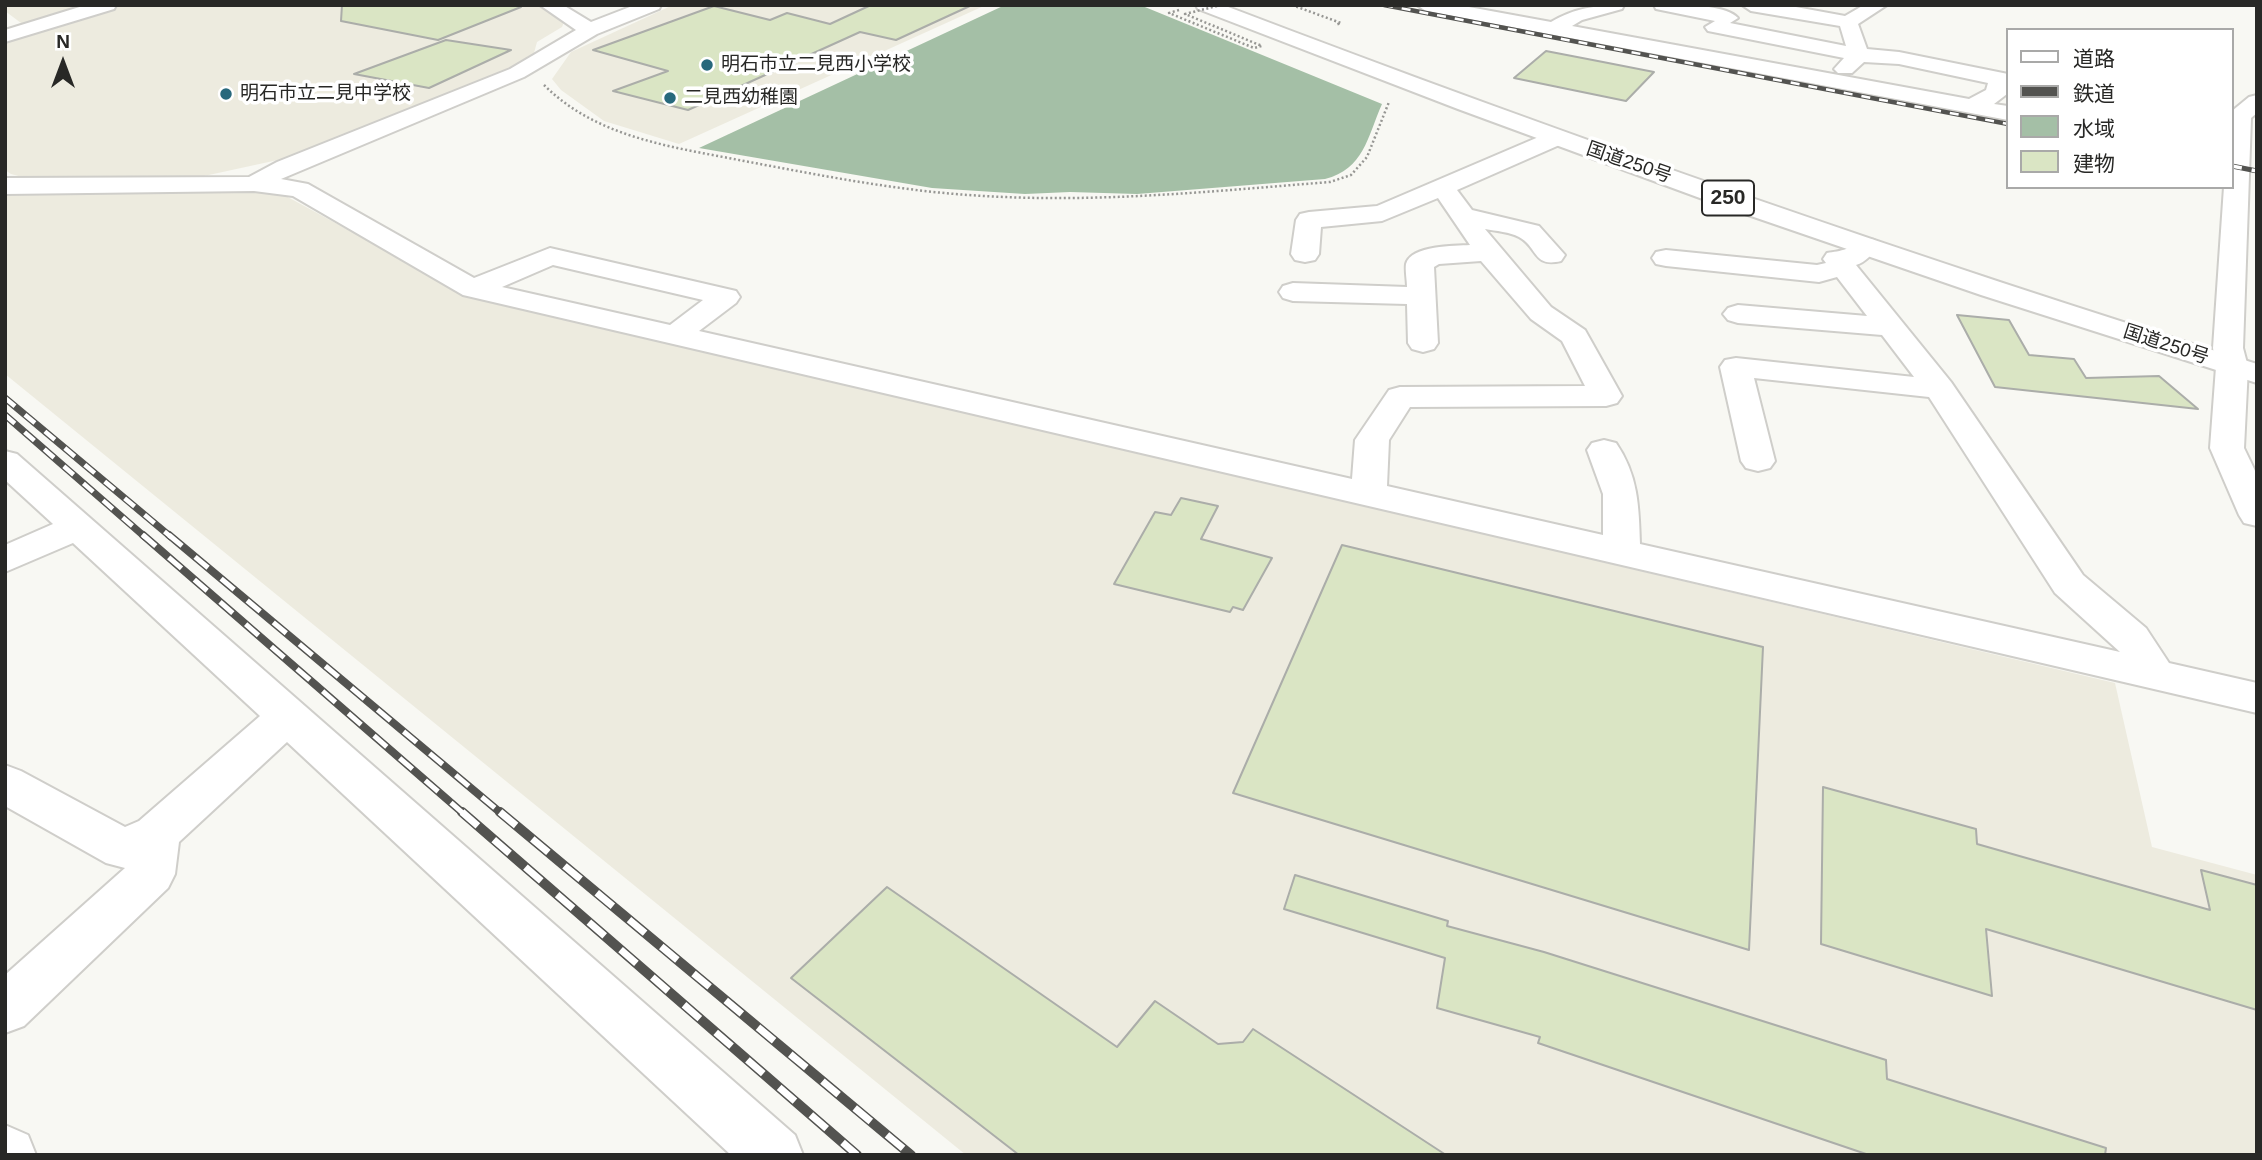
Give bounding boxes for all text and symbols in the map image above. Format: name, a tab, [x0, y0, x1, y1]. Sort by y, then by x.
north arrow	[28, 28, 98, 98]
legend	[2007, 28, 2234, 189]
text: N	[56, 31, 70, 52]
text: 道路	[2073, 47, 2115, 70]
place label: 明石市立二見西小学校	[721, 54, 911, 76]
marker: 明石市立二見西小学校	[699, 57, 715, 73]
text: 鉄道	[2073, 82, 2115, 105]
place label: 明石市立二見中学校	[240, 83, 411, 105]
marker: 明石市立二見中学校	[218, 86, 234, 102]
place label: 二見西幼稚園	[684, 87, 798, 109]
marker: 二見西幼稚園	[662, 90, 678, 106]
text: 水域	[2073, 117, 2115, 140]
street label: 国道250号	[1583, 138, 1675, 188]
text: 建物	[2073, 152, 2115, 175]
road number: 250	[1702, 180, 1754, 216]
street label: 国道250号	[2120, 320, 2212, 370]

